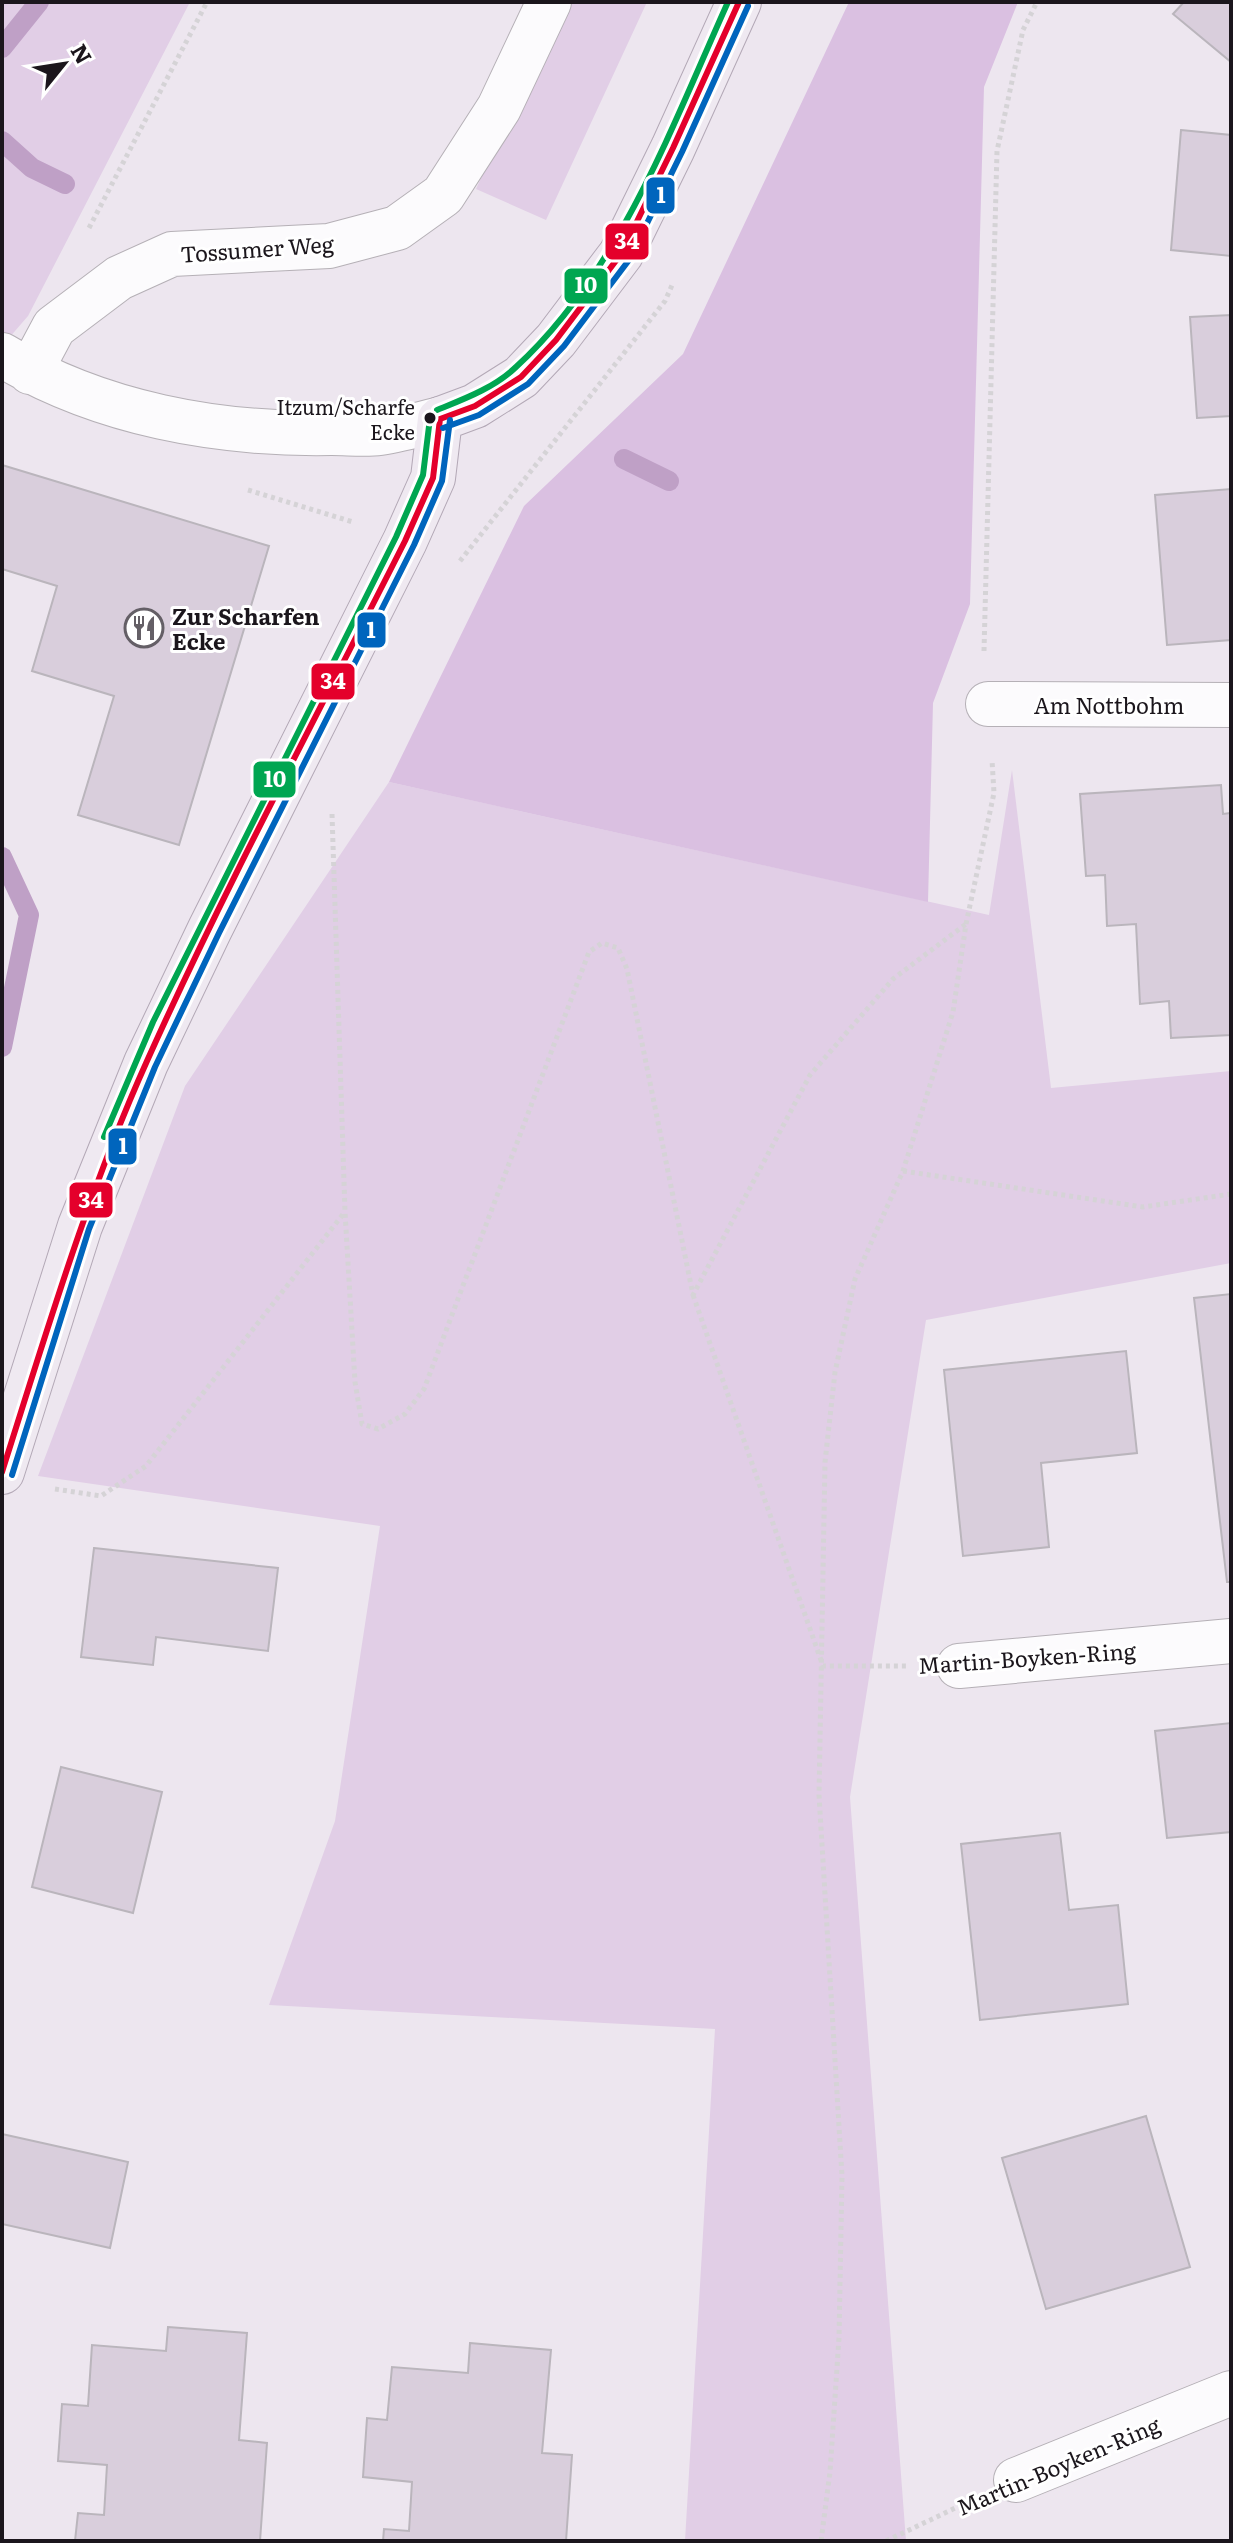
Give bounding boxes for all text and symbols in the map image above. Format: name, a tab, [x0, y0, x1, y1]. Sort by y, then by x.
north arrow	[24, 24, 104, 104]
text: N	[64, 37, 102, 69]
line badge: 1	[645, 176, 676, 215]
text: 1	[656, 177, 666, 210]
line badge: 34	[604, 222, 650, 261]
text: 34	[614, 223, 640, 256]
street label: Tossumer Weg	[179, 226, 336, 270]
line badge: 10	[563, 267, 609, 305]
text: 10	[575, 267, 597, 300]
place label: Itzum/Scharfe Ecke	[276, 391, 415, 446]
marker: Itzum/Scharfe Ecke	[422, 410, 438, 426]
place label: Zur Scharfen Ecke	[172, 599, 320, 657]
restaurant icon: Zur Scharfen Ecke	[123, 607, 165, 649]
line badge: 1	[356, 611, 387, 649]
text: 1	[366, 612, 376, 645]
line badge: 34	[310, 662, 356, 701]
text: 34	[320, 663, 346, 696]
street label: Am Nottbohm	[1034, 688, 1184, 721]
line badge: 10	[252, 760, 297, 799]
text: 10	[264, 761, 286, 794]
line badge: 1	[107, 1127, 138, 1166]
text: 1	[118, 1128, 128, 1161]
line badge: 34	[68, 1181, 114, 1219]
text: 34	[78, 1182, 104, 1215]
street label: Martin-Boyken-Ring	[917, 1633, 1138, 1681]
street label: Martin-Boyken-Ring	[951, 2407, 1166, 2523]

